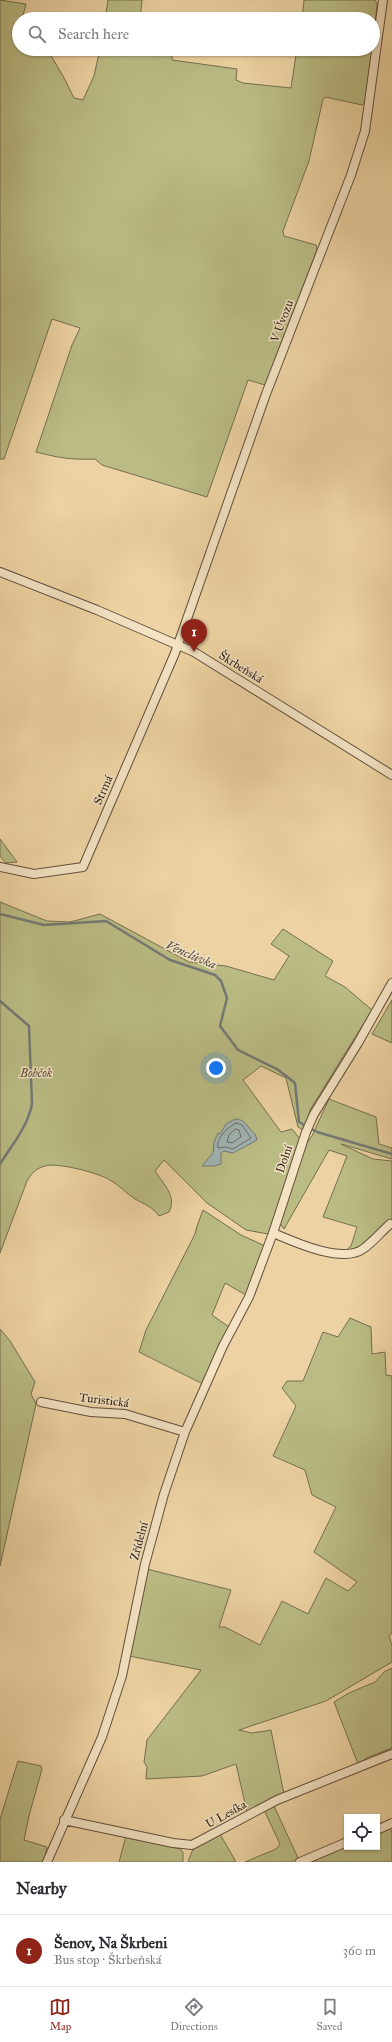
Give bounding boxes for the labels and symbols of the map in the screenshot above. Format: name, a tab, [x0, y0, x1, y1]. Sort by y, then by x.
street label: V Úvozu	[265, 297, 297, 345]
pin: 1	[181, 619, 207, 652]
street label: Škrbeňská	[216, 646, 267, 686]
street label: Strmá	[90, 772, 116, 807]
water label: Venclůvka	[163, 937, 219, 973]
your location	[206, 1058, 226, 1078]
park label: Bobčok	[19, 1066, 53, 1080]
street label: Dolní	[273, 1143, 296, 1175]
street label: Turistická	[78, 1390, 130, 1410]
street label: Zřídelní	[127, 1520, 151, 1562]
street label: U Lesíka	[203, 1797, 250, 1831]

